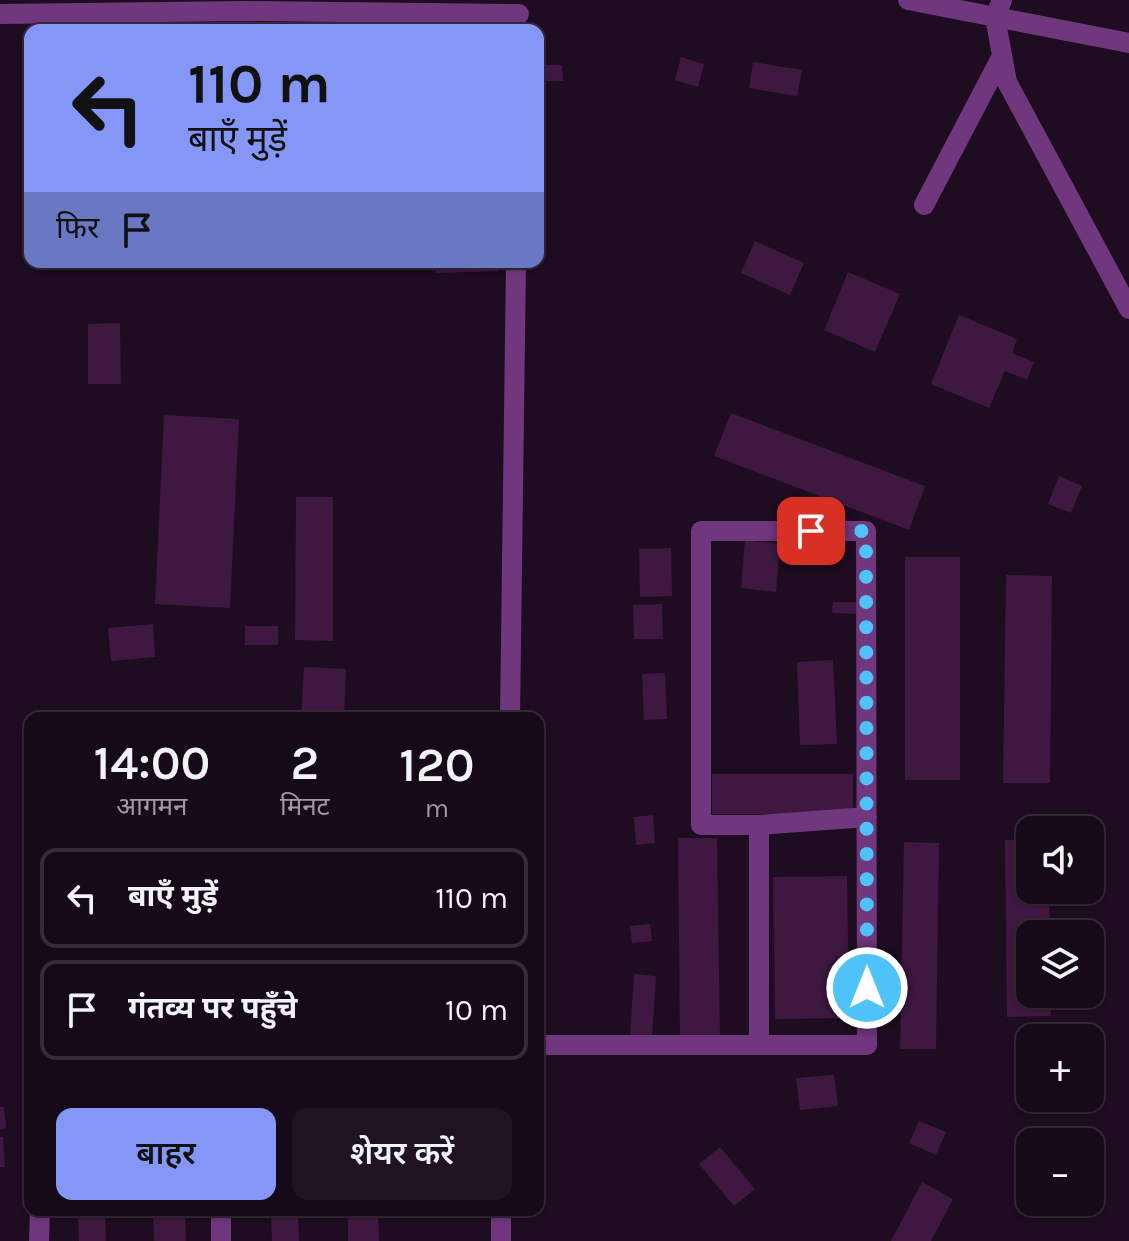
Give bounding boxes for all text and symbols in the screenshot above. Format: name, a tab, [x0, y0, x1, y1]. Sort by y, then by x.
text: 110 m	[188, 51, 331, 116]
icon: left	[56, 56, 160, 160]
text: बाएँ मुड़ें	[188, 118, 287, 160]
icon: arrive	[115, 208, 159, 252]
text: फिर	[56, 210, 99, 246]
pin	[777, 497, 845, 565]
icon: arrive	[789, 509, 833, 553]
text: 14:00	[93, 735, 210, 791]
text: 2	[290, 735, 319, 791]
text: 120	[399, 737, 475, 793]
text: आगमन	[116, 791, 188, 822]
text: मिनट	[280, 791, 330, 822]
text: m	[425, 793, 449, 824]
map controls	[1016, 816, 1104, 1216]
button: sound	[1016, 816, 1104, 904]
icon: left	[60, 876, 104, 920]
text: बाएँ मुड़ें	[128, 878, 218, 914]
text: 110 m	[435, 880, 508, 916]
button: layers	[1016, 920, 1104, 1008]
position arrow	[825, 946, 909, 1030]
icon: arrive	[60, 988, 104, 1032]
text: गंतव्य पर पहुँचे	[128, 990, 297, 1026]
text: 10 m	[445, 992, 508, 1028]
button: +	[1016, 1024, 1104, 1112]
button: बाहर	[56, 1108, 276, 1200]
button: शेयर करें	[292, 1108, 512, 1200]
button: −	[1016, 1128, 1104, 1216]

